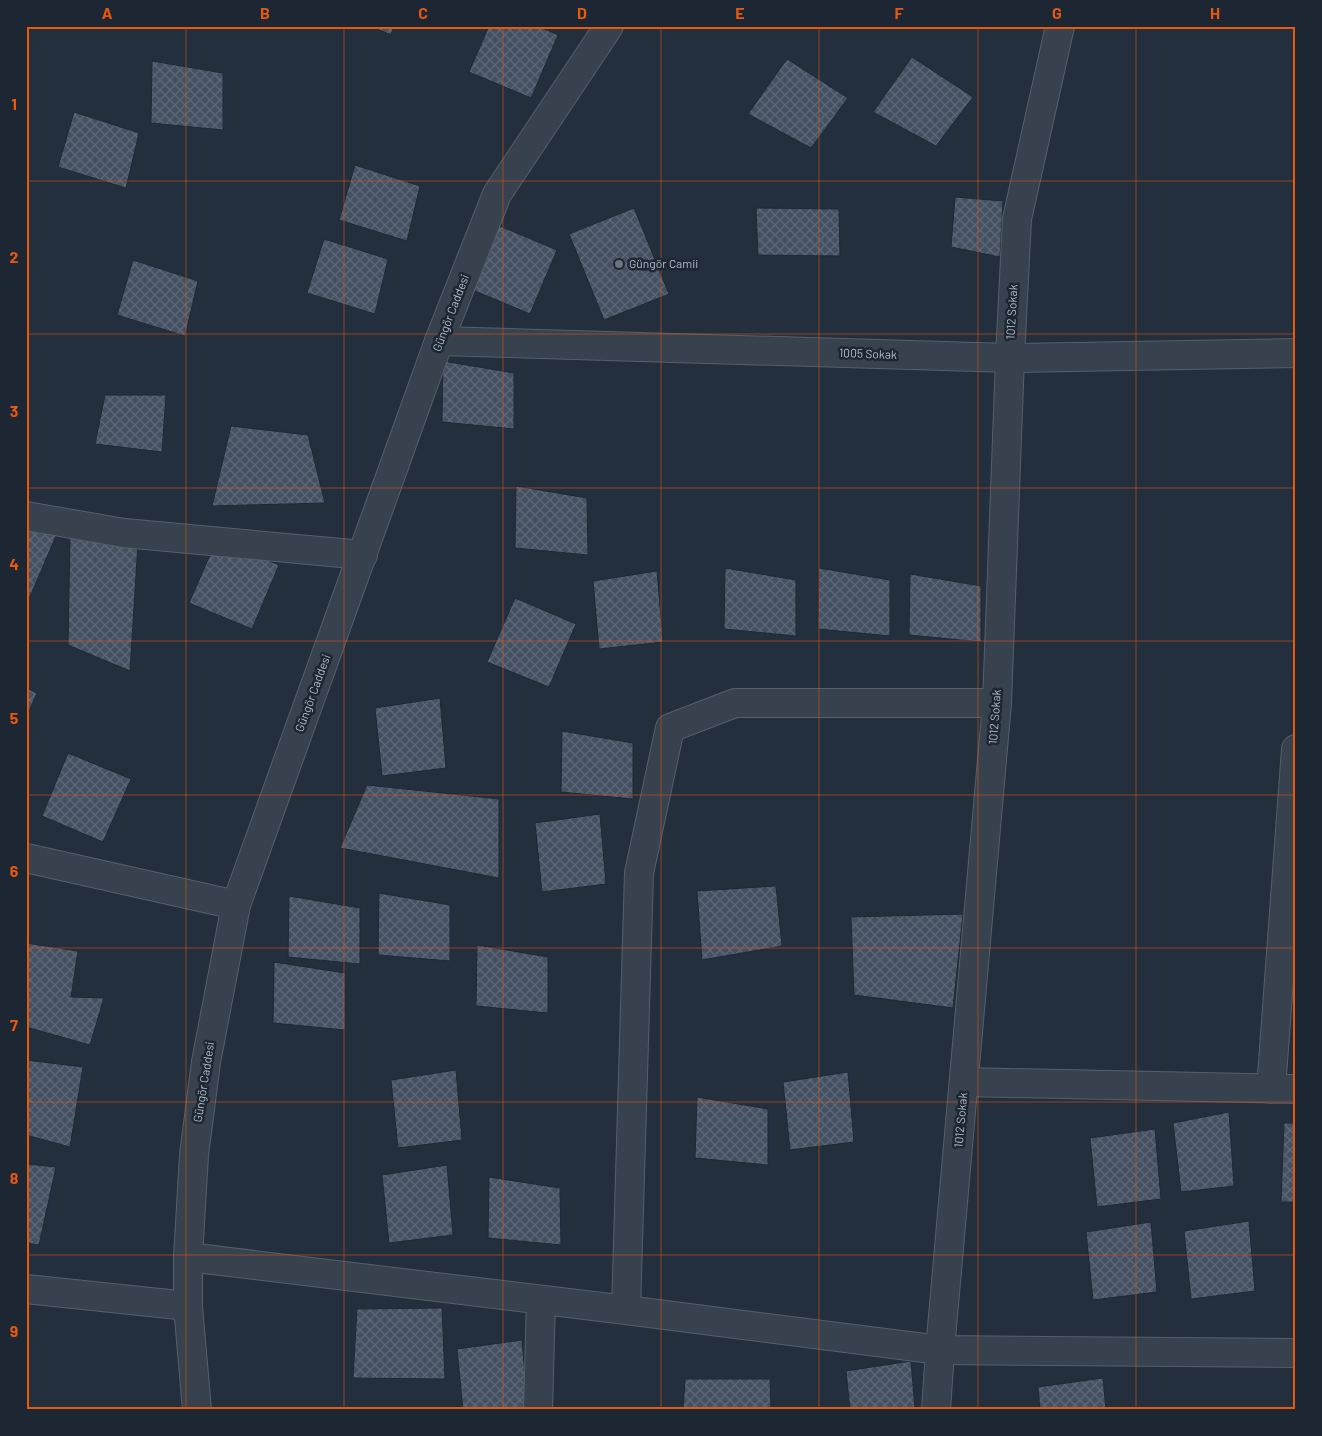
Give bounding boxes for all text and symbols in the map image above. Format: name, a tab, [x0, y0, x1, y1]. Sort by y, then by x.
text: A	[102, 3, 113, 22]
text: B	[260, 3, 270, 22]
text: C	[418, 3, 428, 22]
text: D	[577, 3, 587, 22]
text: E	[735, 3, 745, 22]
text: F	[895, 3, 904, 22]
text: G	[1052, 3, 1062, 22]
text: H	[1210, 3, 1220, 22]
text: 1	[11, 94, 17, 113]
text: 2	[10, 247, 19, 266]
place label: Güngör Camii	[629, 256, 698, 270]
marker: Güngör Camii	[613, 258, 625, 270]
street label: Güngör Caddesi	[429, 272, 471, 353]
street label: 1012 Sokak	[1003, 284, 1019, 340]
street label: 1005 Sokak	[839, 345, 897, 361]
text: 3	[10, 401, 18, 420]
text: 4	[9, 554, 19, 573]
street label: Güngör Caddesi	[292, 652, 333, 733]
street label: 1012 Sokak	[985, 689, 1003, 745]
text: 5	[10, 708, 19, 727]
text: 6	[10, 861, 19, 880]
text: 7	[10, 1015, 18, 1034]
street label: Güngör Caddesi	[190, 1041, 216, 1123]
street label: 1012 Sokak	[951, 1092, 969, 1148]
text: 8	[10, 1168, 19, 1187]
text: 9	[10, 1321, 18, 1340]

